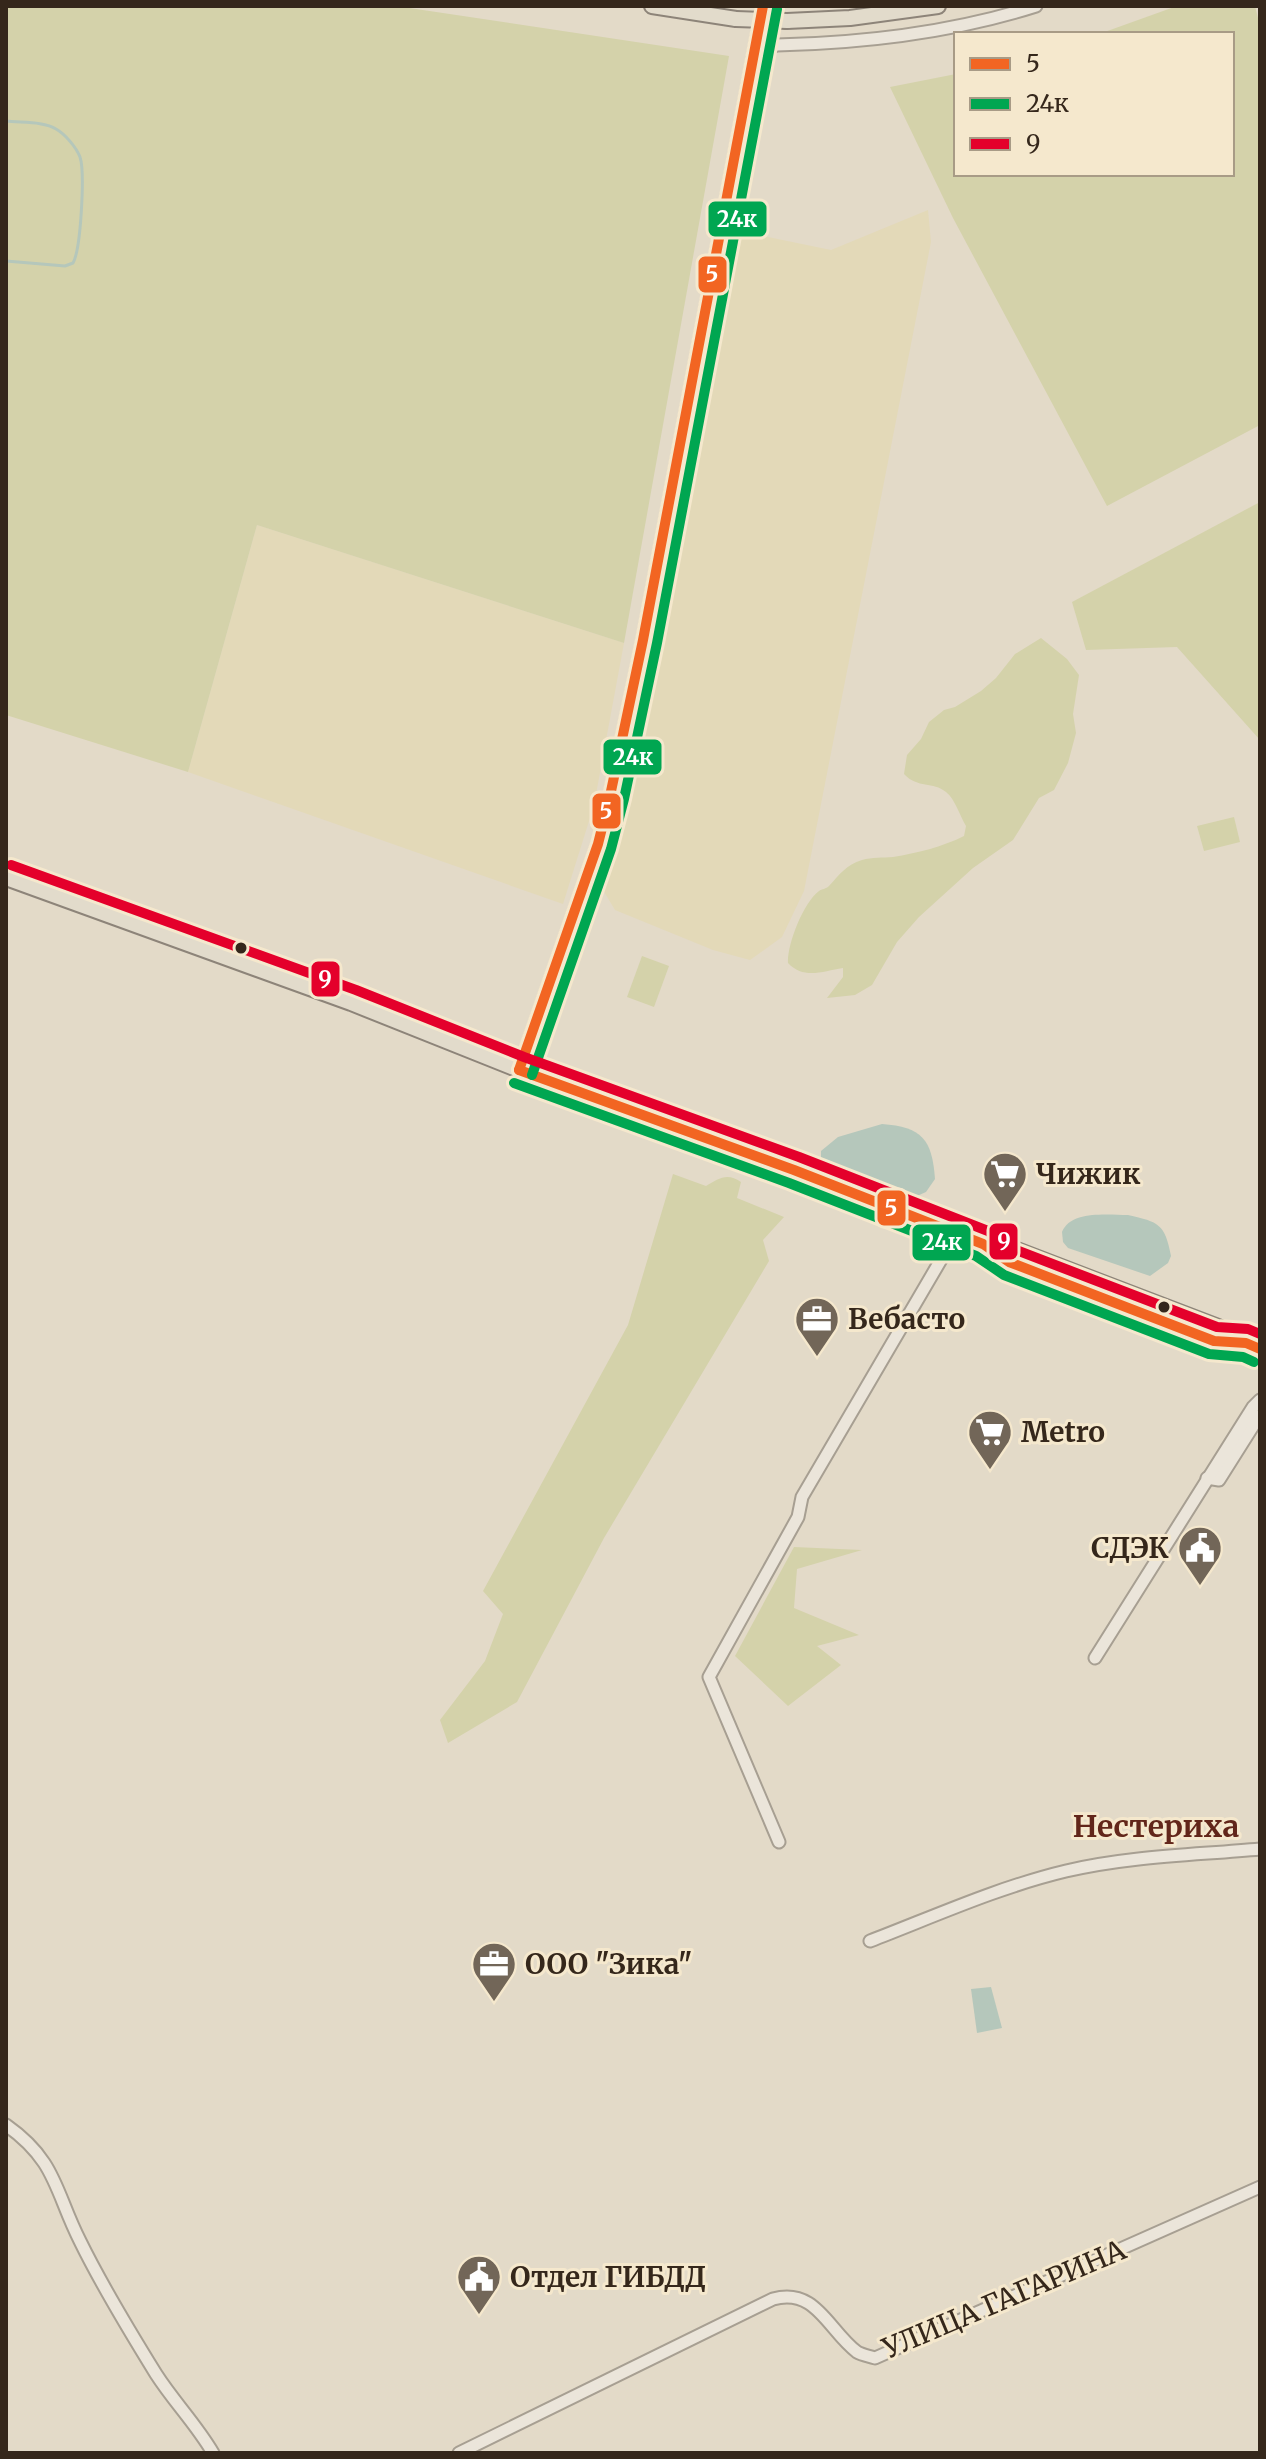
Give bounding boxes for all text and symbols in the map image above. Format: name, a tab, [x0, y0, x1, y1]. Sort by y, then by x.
legend	[954, 32, 1234, 176]
text: 5	[1026, 48, 1040, 79]
text: 24к	[1026, 88, 1069, 119]
text: 9	[1026, 128, 1041, 159]
line badge: 24к	[707, 200, 768, 238]
text: 24к	[717, 205, 758, 233]
line badge: 5	[697, 255, 728, 294]
text: 5	[706, 260, 718, 288]
line badge: 24к	[602, 738, 663, 776]
text: 24к	[613, 743, 654, 771]
line badge: 5	[591, 792, 622, 830]
text: 5	[600, 797, 612, 825]
unlabelled marker	[233, 940, 249, 956]
line badge: 9	[310, 960, 341, 998]
text: 9	[318, 965, 332, 993]
supermarket icon: Чижик	[981, 1150, 1029, 1213]
place label: Чижик	[1036, 1156, 1141, 1192]
line badge: 5	[876, 1189, 907, 1227]
text: 5	[885, 1194, 897, 1222]
line badge: 9	[988, 1222, 1019, 1261]
line badge: 24к	[911, 1223, 972, 1262]
text: 9	[997, 1227, 1011, 1255]
text: 24к	[922, 1228, 963, 1256]
office icon: Вебасто	[793, 1295, 841, 1358]
unlabelled marker	[1156, 1299, 1172, 1315]
place label: Вебасто	[848, 1301, 965, 1337]
supermarket icon: Metro	[966, 1408, 1014, 1471]
place label: Metro	[1021, 1414, 1105, 1450]
public building icon: СДЭК	[1176, 1524, 1224, 1587]
place label: СДЭК	[1091, 1530, 1169, 1566]
district label: Нестериха	[1073, 1807, 1239, 1845]
office icon: ООО "Зика"	[470, 1940, 518, 2003]
place label: ООО "Зика"	[525, 1946, 692, 1982]
street label: УЛИЦА ГАГАРИНА	[876, 2231, 1131, 2367]
public building icon: Отдел ГИБДД	[455, 2253, 503, 2316]
place label: Отдел ГИБДД	[510, 2259, 706, 2295]

